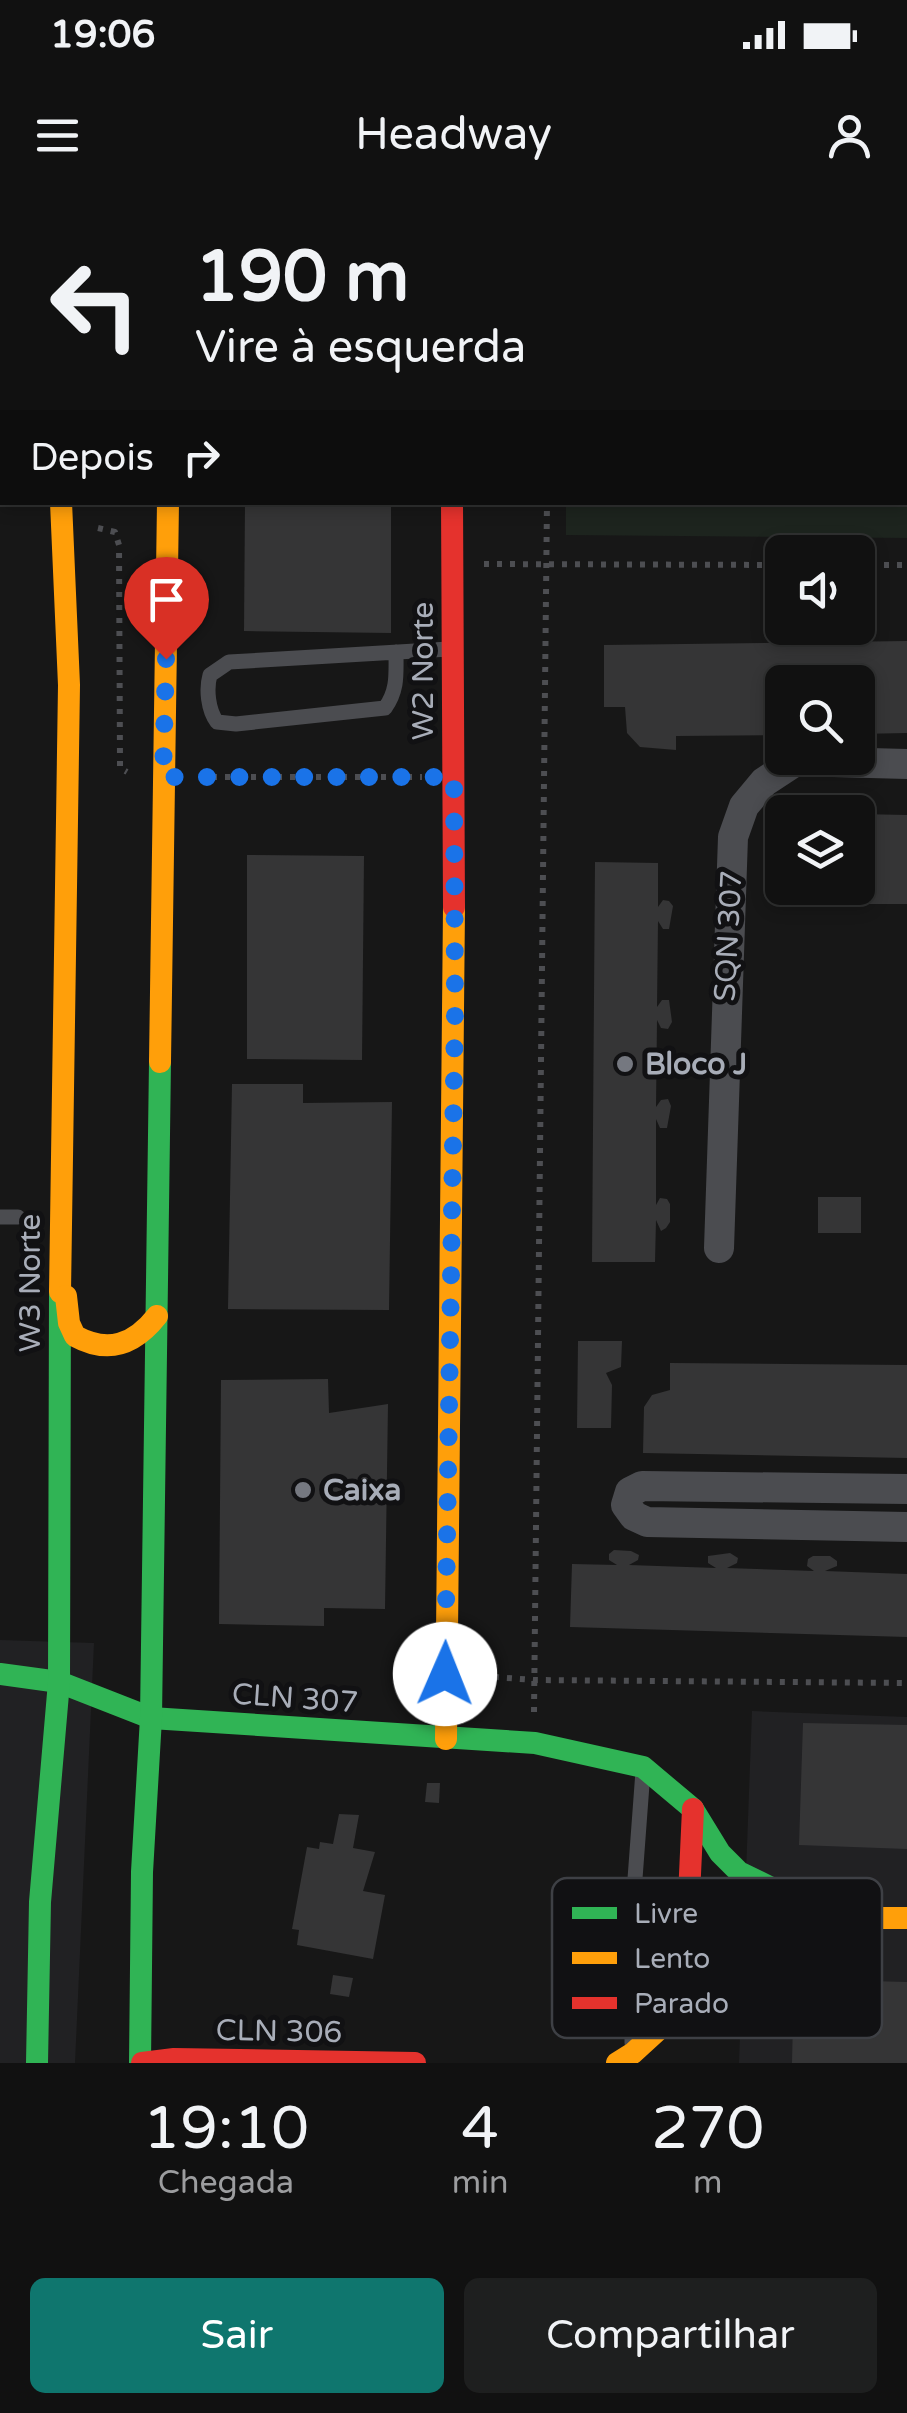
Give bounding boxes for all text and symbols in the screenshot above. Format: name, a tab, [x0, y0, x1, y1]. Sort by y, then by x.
text: 19:06	[50, 12, 155, 58]
icon: menu	[30, 108, 85, 163]
text: Headway	[355, 108, 552, 162]
icon: person	[822, 108, 877, 163]
text: 190 m	[195, 236, 409, 320]
icon: left	[30, 240, 160, 370]
text: Vire à esquerda	[195, 321, 526, 375]
icon: right	[174, 430, 229, 485]
text: Depois	[30, 435, 154, 481]
map controls	[765, 535, 875, 905]
button: sound	[765, 535, 875, 645]
pin	[124, 557, 209, 660]
icon: arrive	[139, 572, 194, 627]
street label: W2 Norte	[405, 602, 442, 740]
button: search	[765, 665, 875, 775]
button: layers	[765, 795, 875, 905]
street label: SQN 307	[707, 870, 750, 1003]
place label: Bloco J	[645, 1046, 747, 1083]
marker: Bloco J	[614, 1053, 636, 1075]
street label: W3 Norte	[12, 1214, 49, 1352]
place label: Caixa	[323, 1472, 401, 1509]
marker: Caixa	[292, 1479, 314, 1501]
position arrow	[393, 1622, 497, 1726]
street label: CLN 307	[231, 1676, 359, 1721]
legend	[552, 1878, 882, 2038]
text: Livre	[634, 1897, 698, 1931]
text: Lento	[634, 1942, 710, 1976]
text: Parado	[634, 1987, 729, 2021]
street label: CLN 306	[215, 2012, 343, 2051]
text: 19:10	[143, 2093, 309, 2165]
text: 4	[461, 2093, 499, 2165]
text: 270	[651, 2093, 764, 2165]
text: Chegada	[158, 2164, 294, 2202]
text: min	[452, 2164, 509, 2202]
text: m	[693, 2164, 722, 2202]
button: Sair	[30, 2278, 444, 2393]
button: Compartilhar	[464, 2278, 877, 2393]

